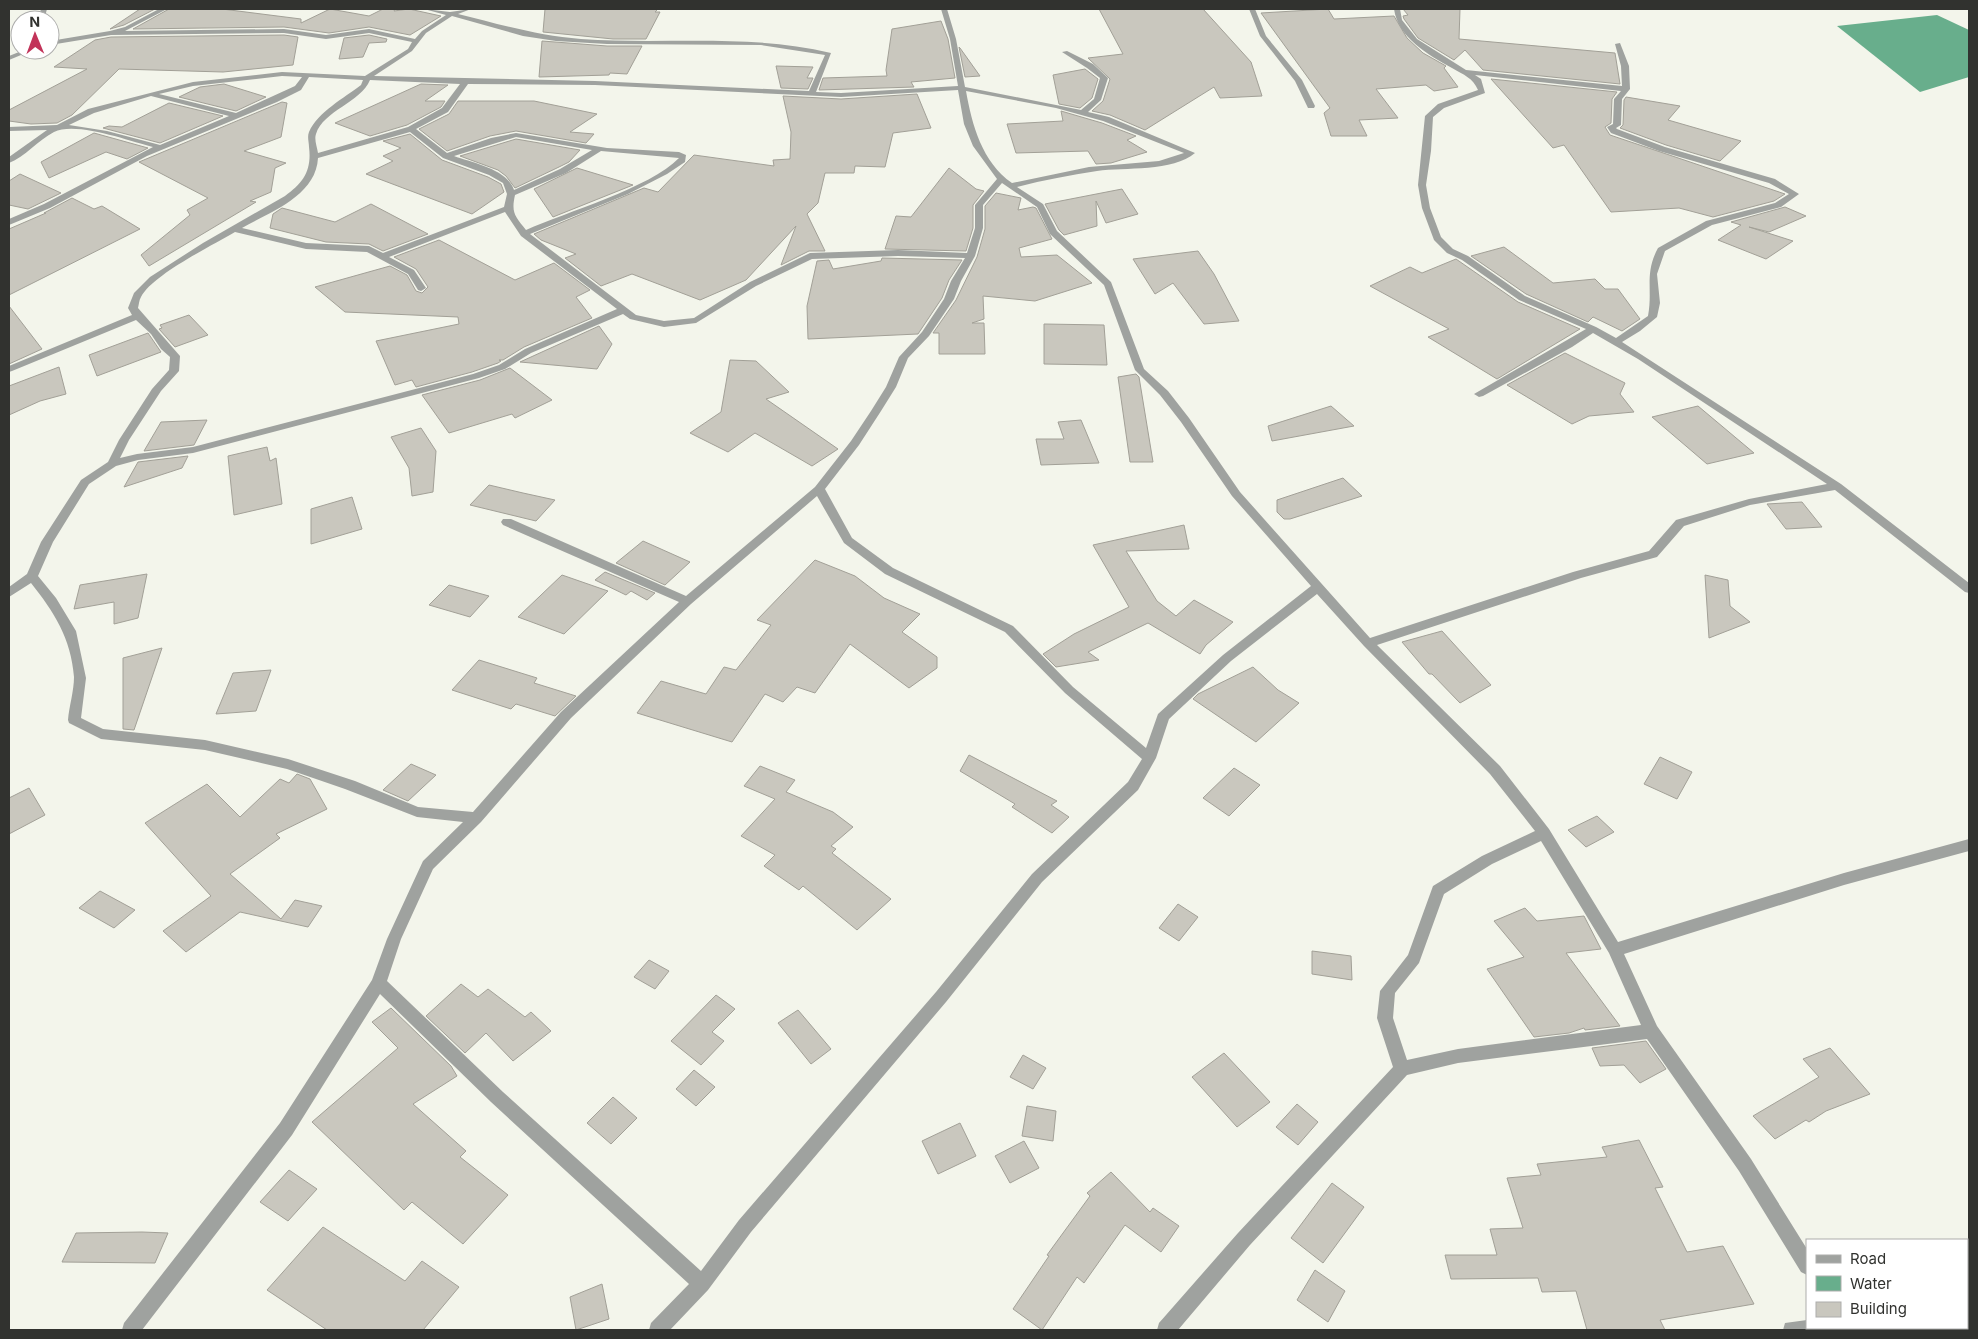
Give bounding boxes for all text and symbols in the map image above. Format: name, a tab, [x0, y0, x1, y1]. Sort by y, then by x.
north arrow	[10, 10, 60, 60]
text: N	[29, 13, 40, 30]
legend	[1806, 1239, 1968, 1329]
text: Road	[1850, 1249, 1886, 1268]
text: Water	[1850, 1274, 1892, 1293]
text: Building	[1850, 1299, 1907, 1318]

